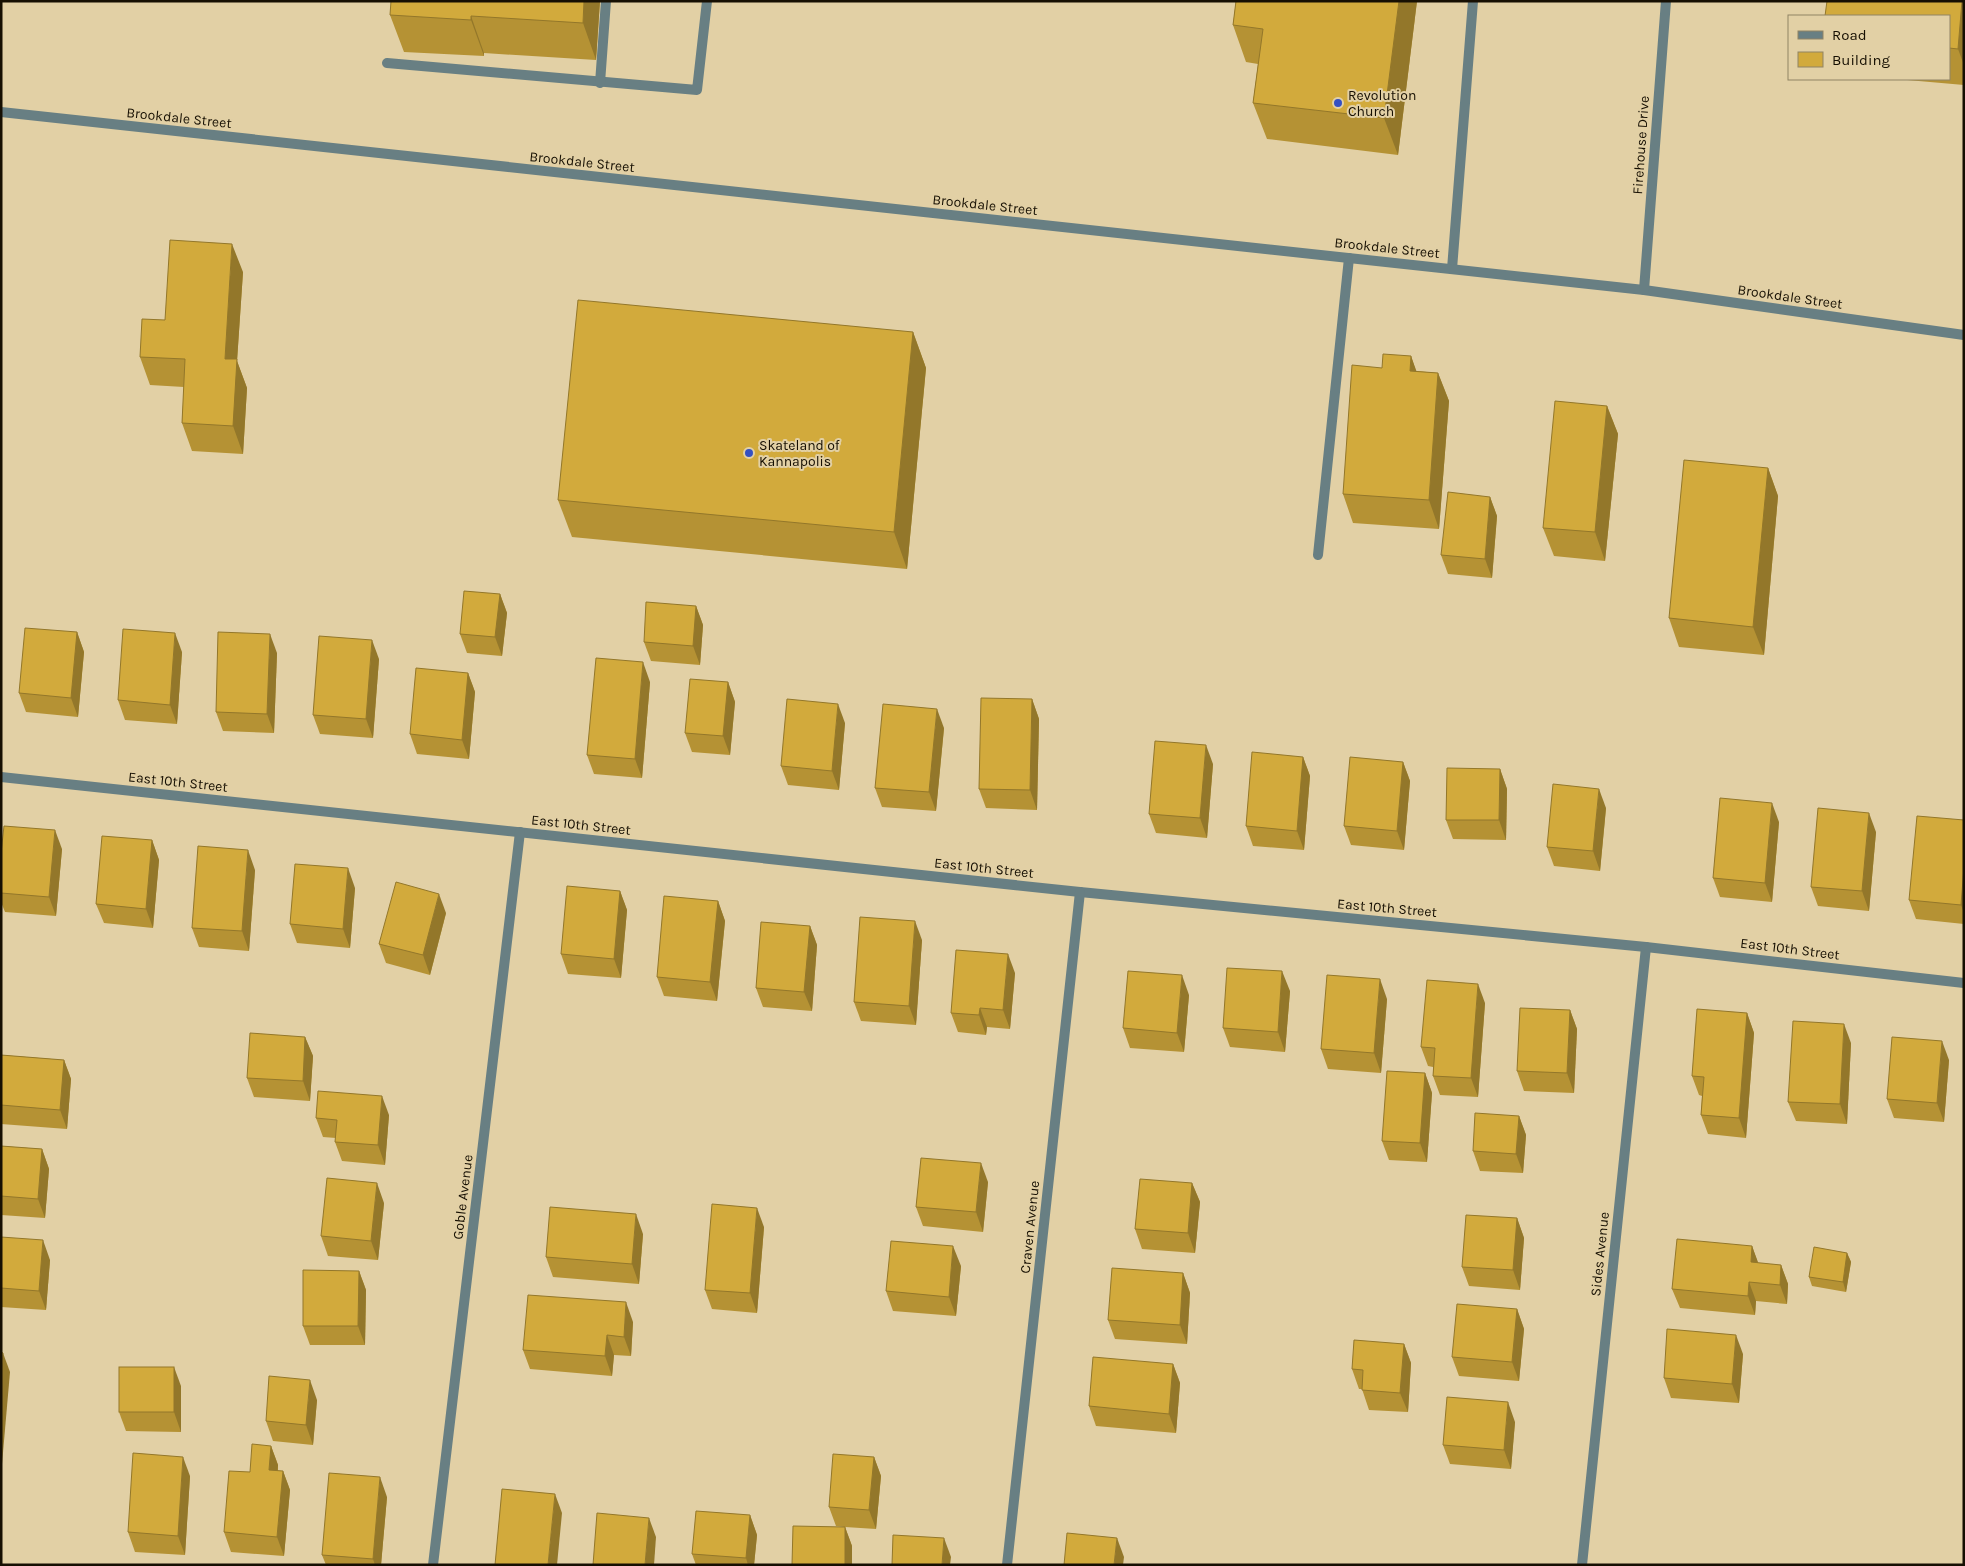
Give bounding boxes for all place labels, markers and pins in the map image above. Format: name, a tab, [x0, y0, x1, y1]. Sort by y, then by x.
place label: Revolution Church	[1348, 87, 1416, 120]
marker: Revolution Church	[1332, 97, 1344, 109]
place label: Skateland of Kannapolis	[759, 437, 840, 470]
marker: Skateland of Kannapolis	[743, 447, 755, 459]

